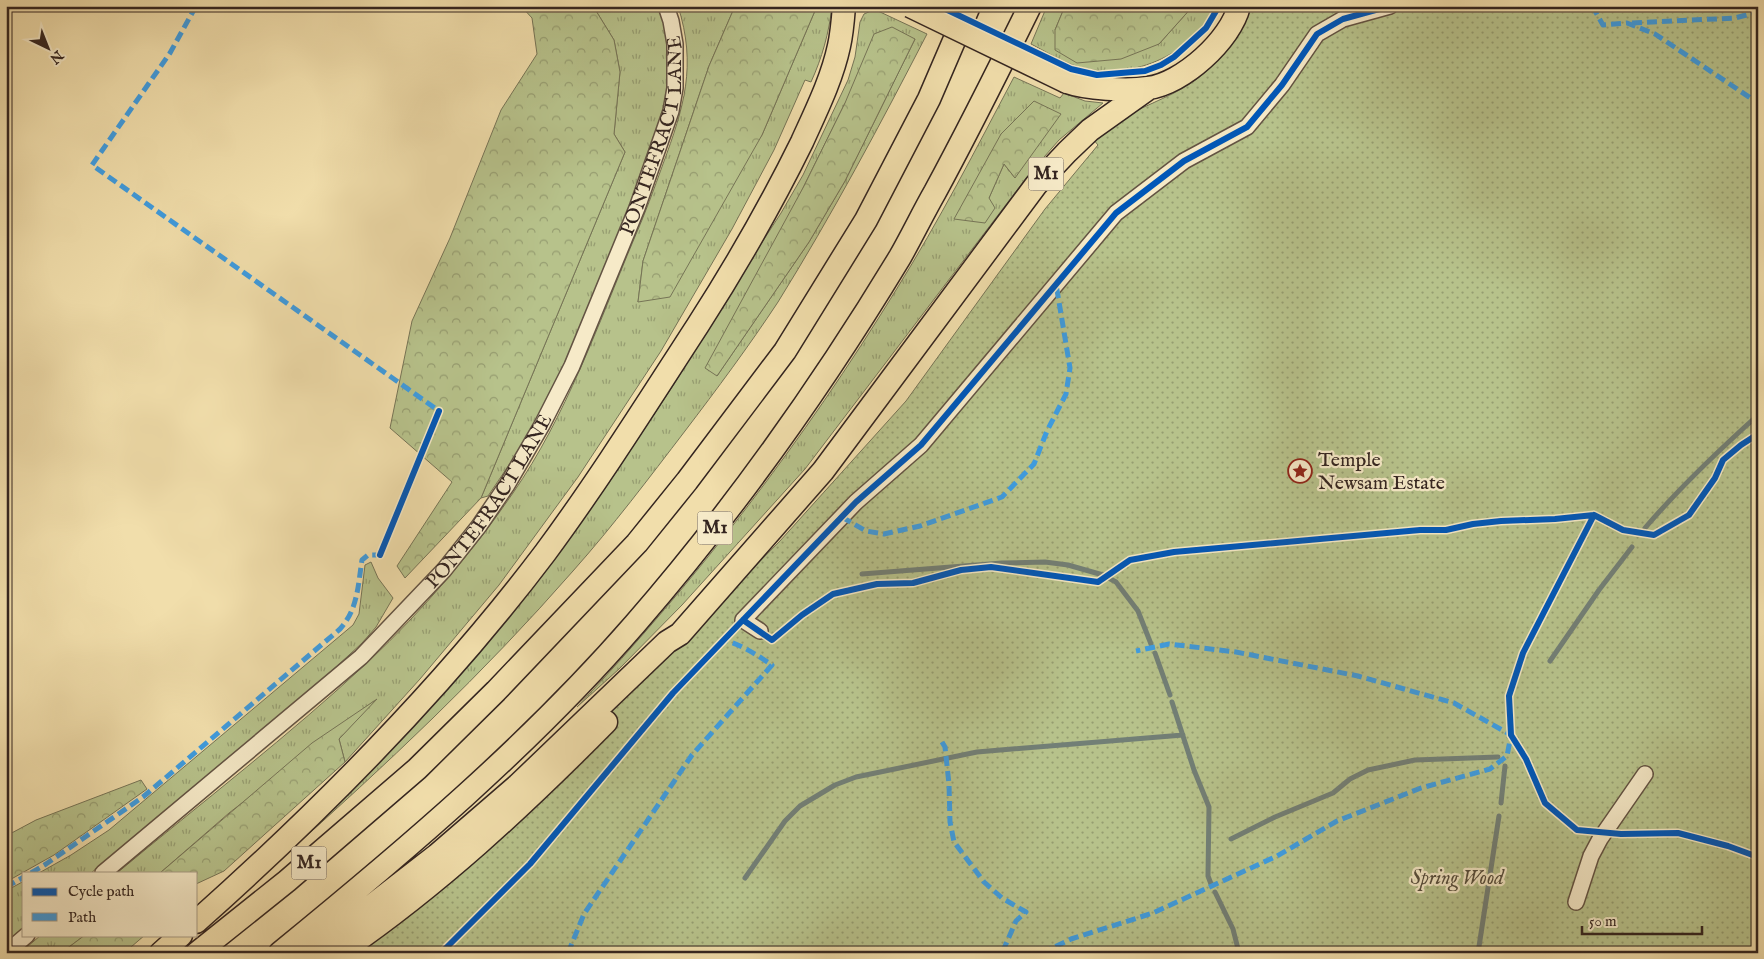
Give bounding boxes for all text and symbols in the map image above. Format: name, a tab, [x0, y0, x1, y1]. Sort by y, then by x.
north arrow	[22, 22, 72, 72]
street label: PONTEFRACT LANE	[615, 34, 688, 239]
text: N	[46, 45, 67, 67]
road number: M1	[1028, 157, 1064, 190]
street label: PONTEFRACT LANE	[420, 410, 558, 594]
place label: Temple Newsam Estate	[1318, 448, 1445, 496]
place icon: Temple Newsam Estate	[1287, 458, 1313, 484]
road number: M1	[698, 512, 732, 544]
road number: M1	[292, 846, 326, 880]
park label: Spring Wood	[1410, 866, 1505, 892]
legend	[22, 872, 198, 936]
text: Cycle path	[68, 882, 134, 901]
scale bar	[1582, 904, 1702, 936]
text: Path	[68, 908, 96, 927]
text: 50 m	[1589, 912, 1617, 931]

